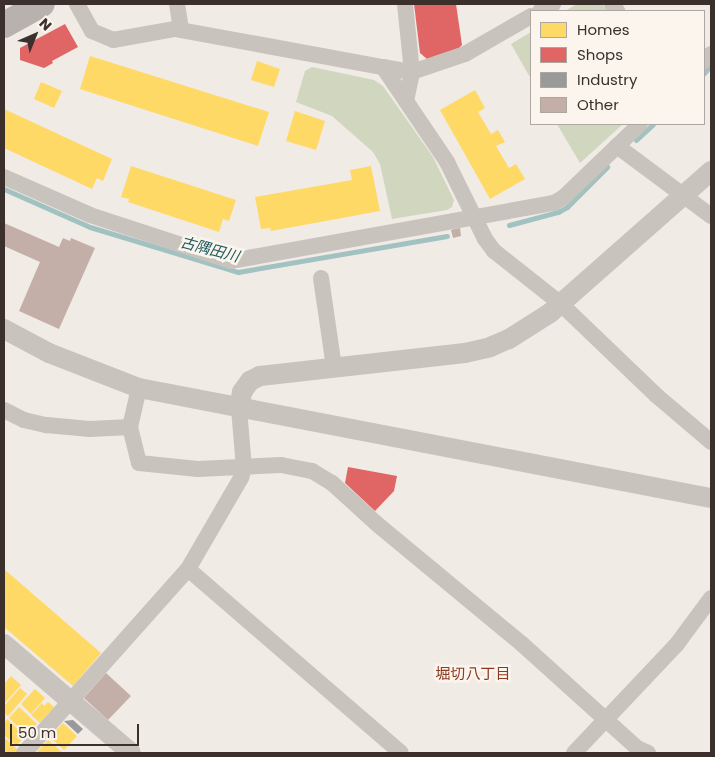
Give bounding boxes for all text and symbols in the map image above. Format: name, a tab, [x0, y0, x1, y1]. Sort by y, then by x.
north arrow	[10, 10, 60, 60]
legend	[530, 10, 705, 125]
text: N	[35, 13, 56, 35]
text: Homes	[577, 19, 630, 40]
text: Shops	[577, 44, 623, 65]
text: Industry	[577, 69, 637, 90]
text: Other	[577, 94, 619, 115]
water label: 古隅田川	[179, 233, 241, 265]
district label: 堀切八丁目	[436, 665, 510, 683]
scale bar	[12, 714, 141, 746]
text: 50 m	[18, 722, 56, 743]

